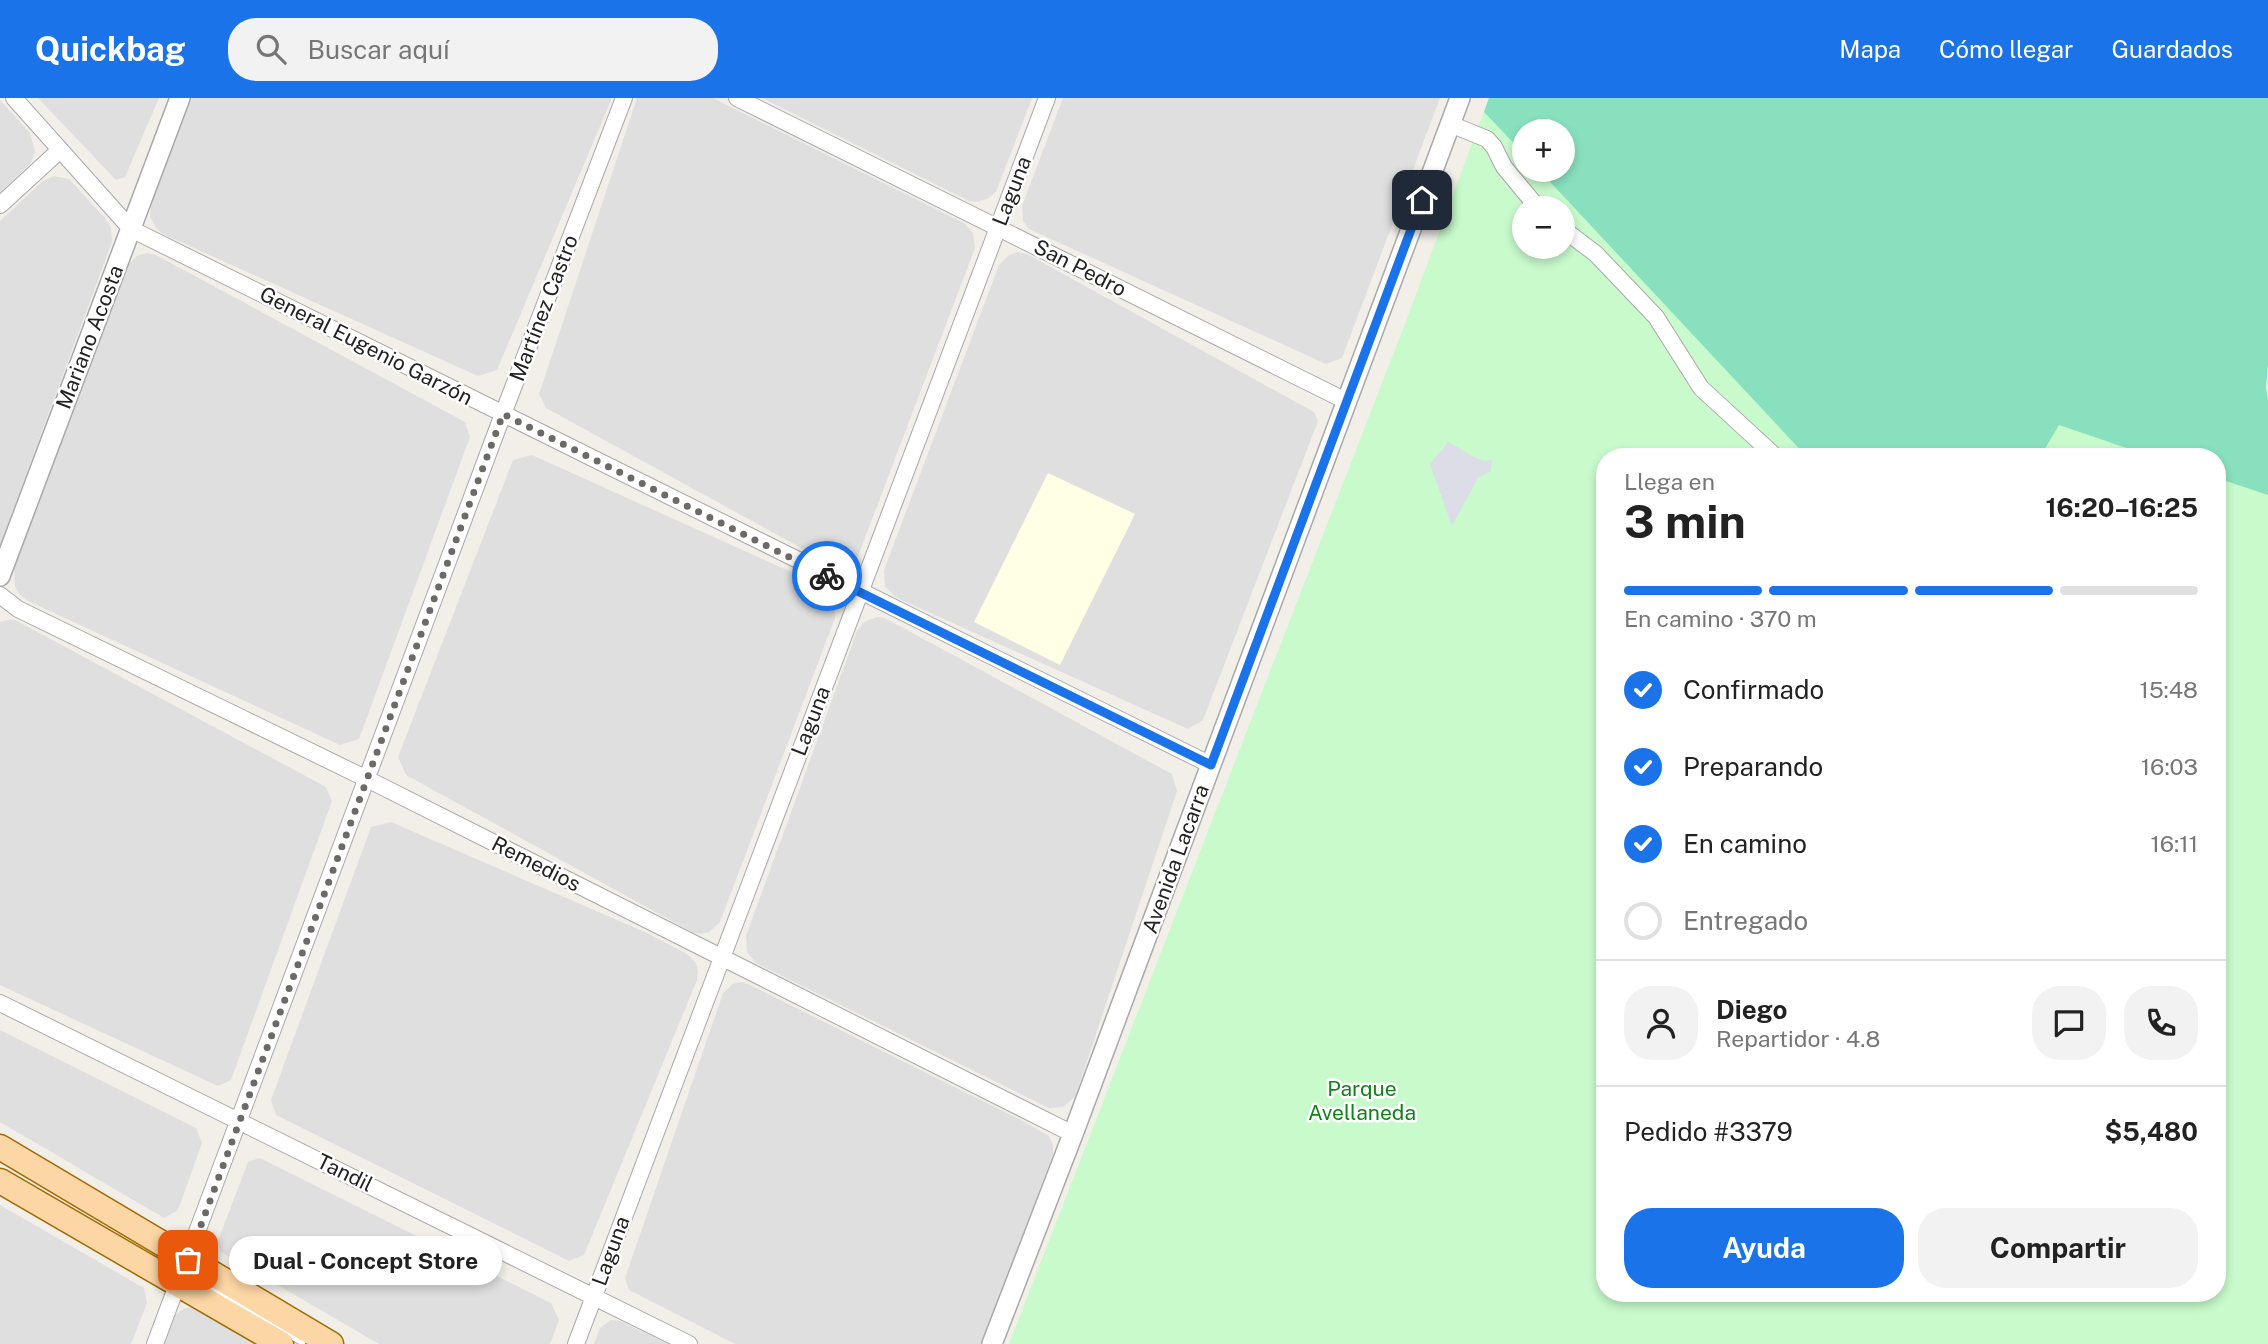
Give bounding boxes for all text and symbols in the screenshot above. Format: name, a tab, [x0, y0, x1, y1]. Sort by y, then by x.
search box	[228, 18, 718, 81]
text: Quickbag	[35, 30, 186, 68]
icon: search	[252, 30, 290, 68]
text: Buscar aquí	[308, 34, 449, 65]
text: Mapa	[1839, 35, 1901, 63]
text: Cómo llegar	[1939, 35, 2073, 63]
text: Guardados	[2111, 35, 2233, 63]
map controls	[1512, 119, 1575, 259]
button: +	[1512, 119, 1575, 182]
street label: Laguna	[987, 153, 1036, 229]
pin	[1392, 170, 1452, 230]
icon: home	[1403, 181, 1441, 219]
button: −	[1512, 196, 1575, 259]
street label: Martínez Castro	[504, 231, 583, 385]
street label: San Pedro	[1030, 234, 1131, 302]
street label: Mariano Acosta	[51, 261, 128, 412]
street label: General Eugenio Garzón	[256, 281, 477, 410]
text: Llega en	[1624, 468, 1715, 495]
text: 16:20–16:25	[2045, 492, 2198, 523]
text: 3 min	[1624, 494, 1746, 548]
courier	[792, 541, 862, 611]
icon: bike	[808, 557, 846, 595]
text: En camino · 370 m	[1624, 605, 1817, 632]
icon: check	[1624, 671, 1662, 709]
text: Confirmado	[1683, 674, 1824, 705]
text: 15:48	[2140, 676, 2198, 703]
street label: Laguna	[786, 683, 835, 759]
icon: check	[1624, 748, 1662, 786]
text: Preparando	[1683, 751, 1823, 782]
text: 16:03	[2141, 753, 2198, 780]
street label: Avenida Lacarra	[1137, 781, 1214, 937]
icon: check	[1624, 825, 1662, 863]
text: En camino	[1683, 828, 1807, 859]
text: 16:11	[2150, 830, 2198, 857]
street label: Remedios	[488, 831, 585, 897]
text: Entregado	[1683, 905, 1808, 936]
button: person	[1624, 986, 1698, 1060]
button: chat	[2032, 986, 2106, 1060]
button: phone	[2124, 986, 2198, 1060]
text: Diego	[1716, 994, 1787, 1025]
text: Repartidor · 4.8	[1716, 1025, 1880, 1052]
park label: Parque Avellaneda	[1308, 1076, 1416, 1125]
text: Pedido #3379	[1624, 1116, 1793, 1147]
text: $5,480	[2104, 1116, 2198, 1147]
street label: Tandil	[313, 1148, 377, 1197]
button: Ayuda	[1624, 1208, 1904, 1288]
button: Compartir	[1918, 1208, 2198, 1288]
street label: Laguna	[586, 1213, 635, 1289]
pin	[158, 1230, 218, 1290]
callout: Dual - Concept Store	[230, 1236, 503, 1284]
icon: bag	[169, 1241, 207, 1279]
text: Dual - Concept Store	[253, 1247, 478, 1274]

